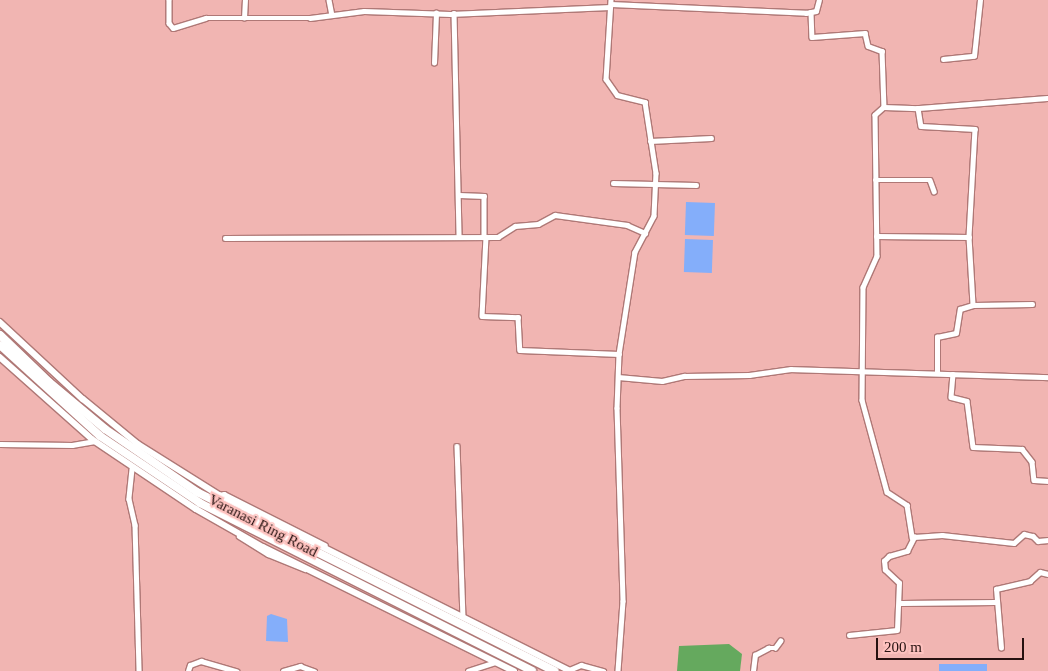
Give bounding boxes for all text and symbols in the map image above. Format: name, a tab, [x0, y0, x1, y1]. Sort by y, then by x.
street label: Varanasi Ring Road	[205, 491, 321, 561]
scale bar	[878, 628, 1026, 660]
text: 200 m	[884, 639, 922, 655]

